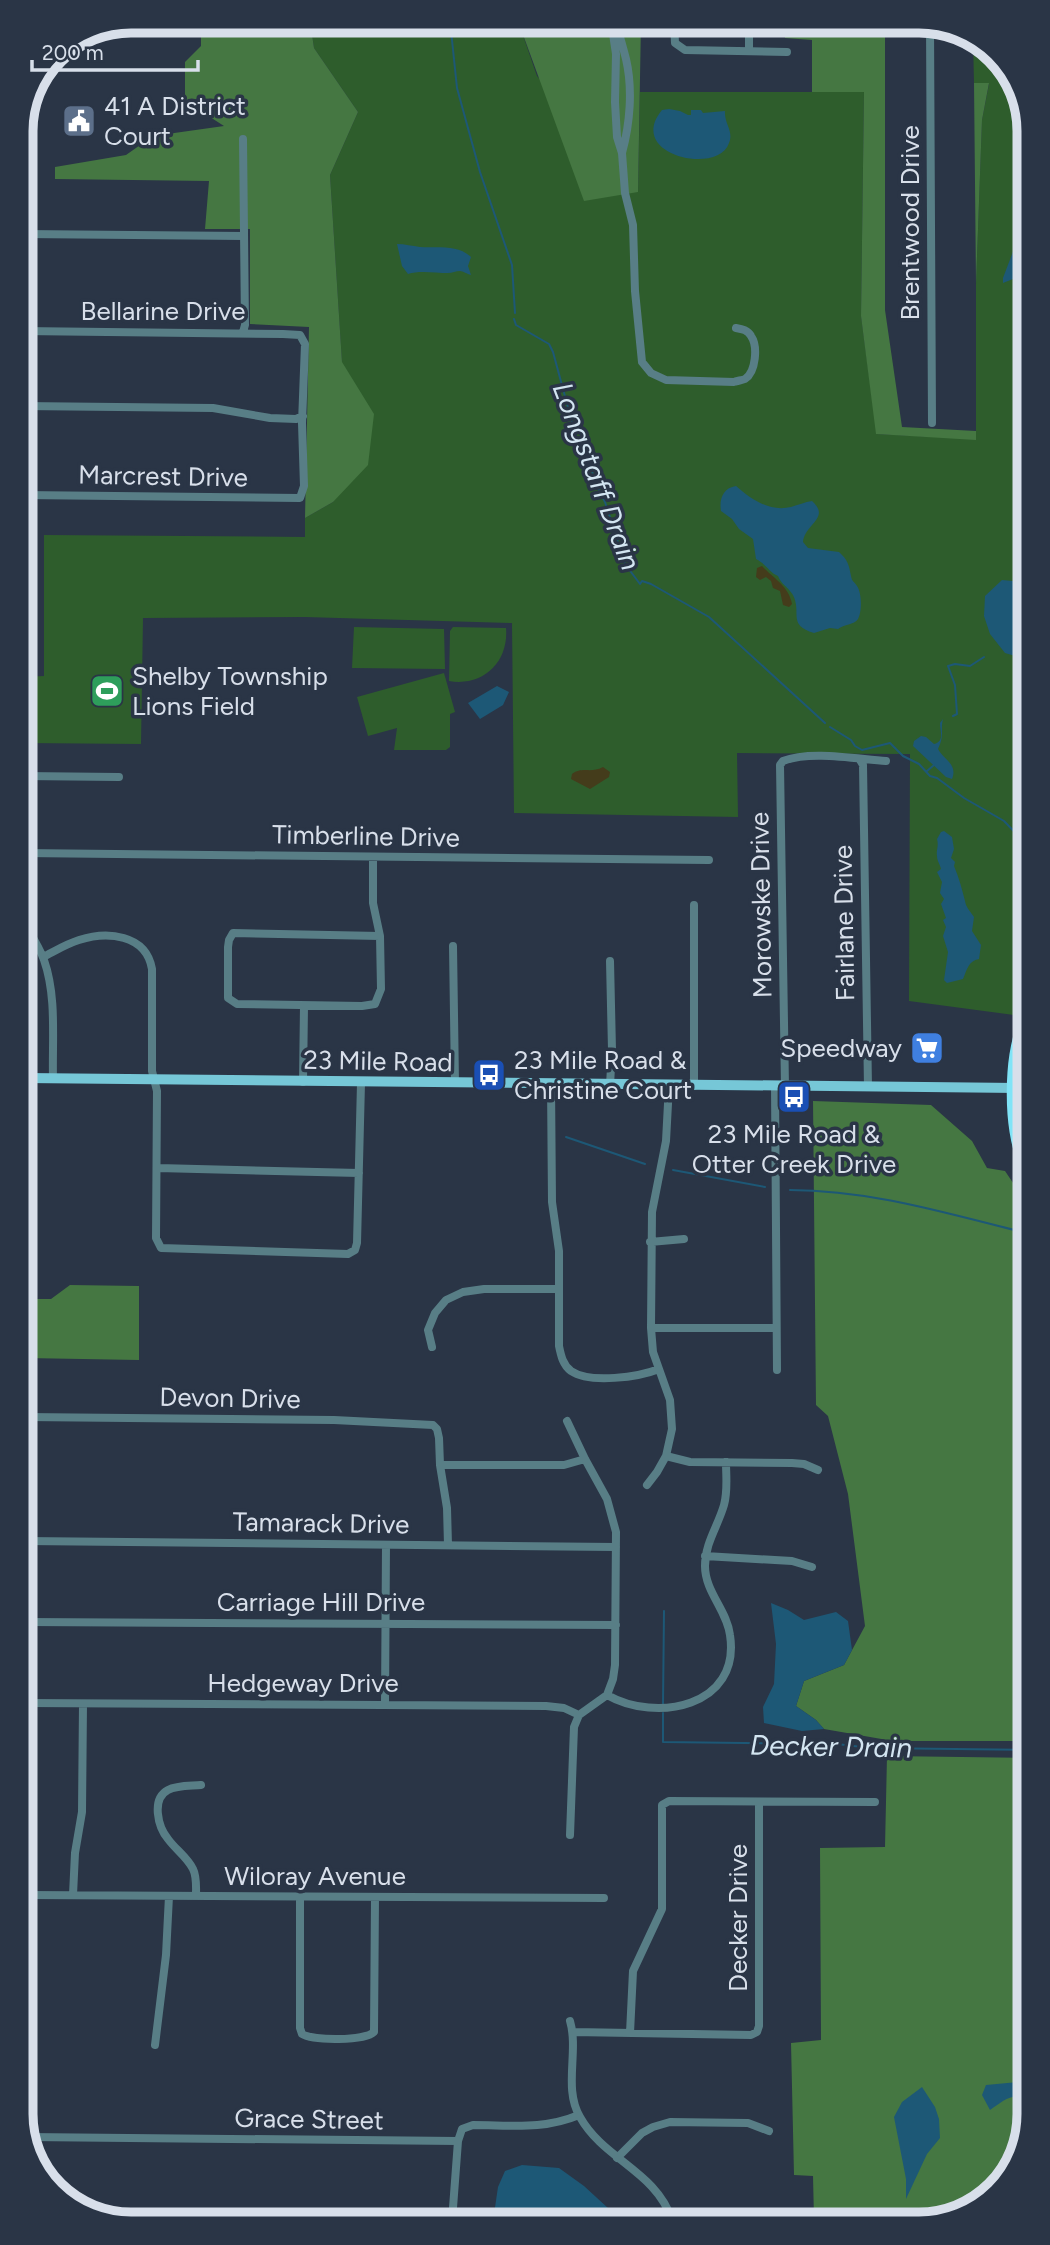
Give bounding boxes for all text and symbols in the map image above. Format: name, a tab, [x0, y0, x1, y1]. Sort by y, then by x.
scale bar	[32, 28, 198, 72]
text: 200 m	[42, 40, 104, 65]
place label: 41 A District Court	[104, 90, 246, 152]
public building icon: 41 A District Court	[60, 102, 98, 140]
street label: Brentwood Drive	[894, 125, 926, 321]
street label: Bellarine Drive	[81, 295, 245, 327]
water label: Longstaff Drain	[546, 377, 648, 575]
street label: Marcrest Drive	[78, 459, 248, 493]
place label: Shelby Township Lions Field	[132, 660, 328, 722]
sports icon: Shelby Township Lions Field	[88, 672, 126, 710]
street label: Morowske Drive	[743, 812, 779, 998]
street label: Timberline Drive	[272, 818, 460, 854]
street label: Fairlane Drive	[827, 845, 861, 1001]
supermarket icon: Speedway	[908, 1029, 946, 1067]
place label: Speedway	[780, 1032, 902, 1064]
street label: 23 Mile Road	[303, 1044, 453, 1078]
place label: 23 Mile Road & Christine Court	[514, 1044, 692, 1106]
bus stop icon: 23 Mile Road & Christine Court	[470, 1056, 508, 1094]
bus stop icon: 23 Mile Road & Otter Creek Drive	[775, 1078, 813, 1116]
place label: 23 Mile Road & Otter Creek Drive	[692, 1118, 896, 1180]
street label: Devon Drive	[159, 1381, 301, 1415]
street label: Tamarack Drive	[232, 1505, 410, 1541]
street label: Carriage Hill Drive	[217, 1586, 425, 1618]
street label: Hedgeway Drive	[207, 1667, 399, 1699]
water label: Decker Drain	[750, 1728, 912, 1764]
street label: Decker Drive	[722, 1844, 754, 1992]
street label: Wiloray Avenue	[224, 1860, 406, 1892]
street label: Grace Street	[234, 2102, 384, 2136]

